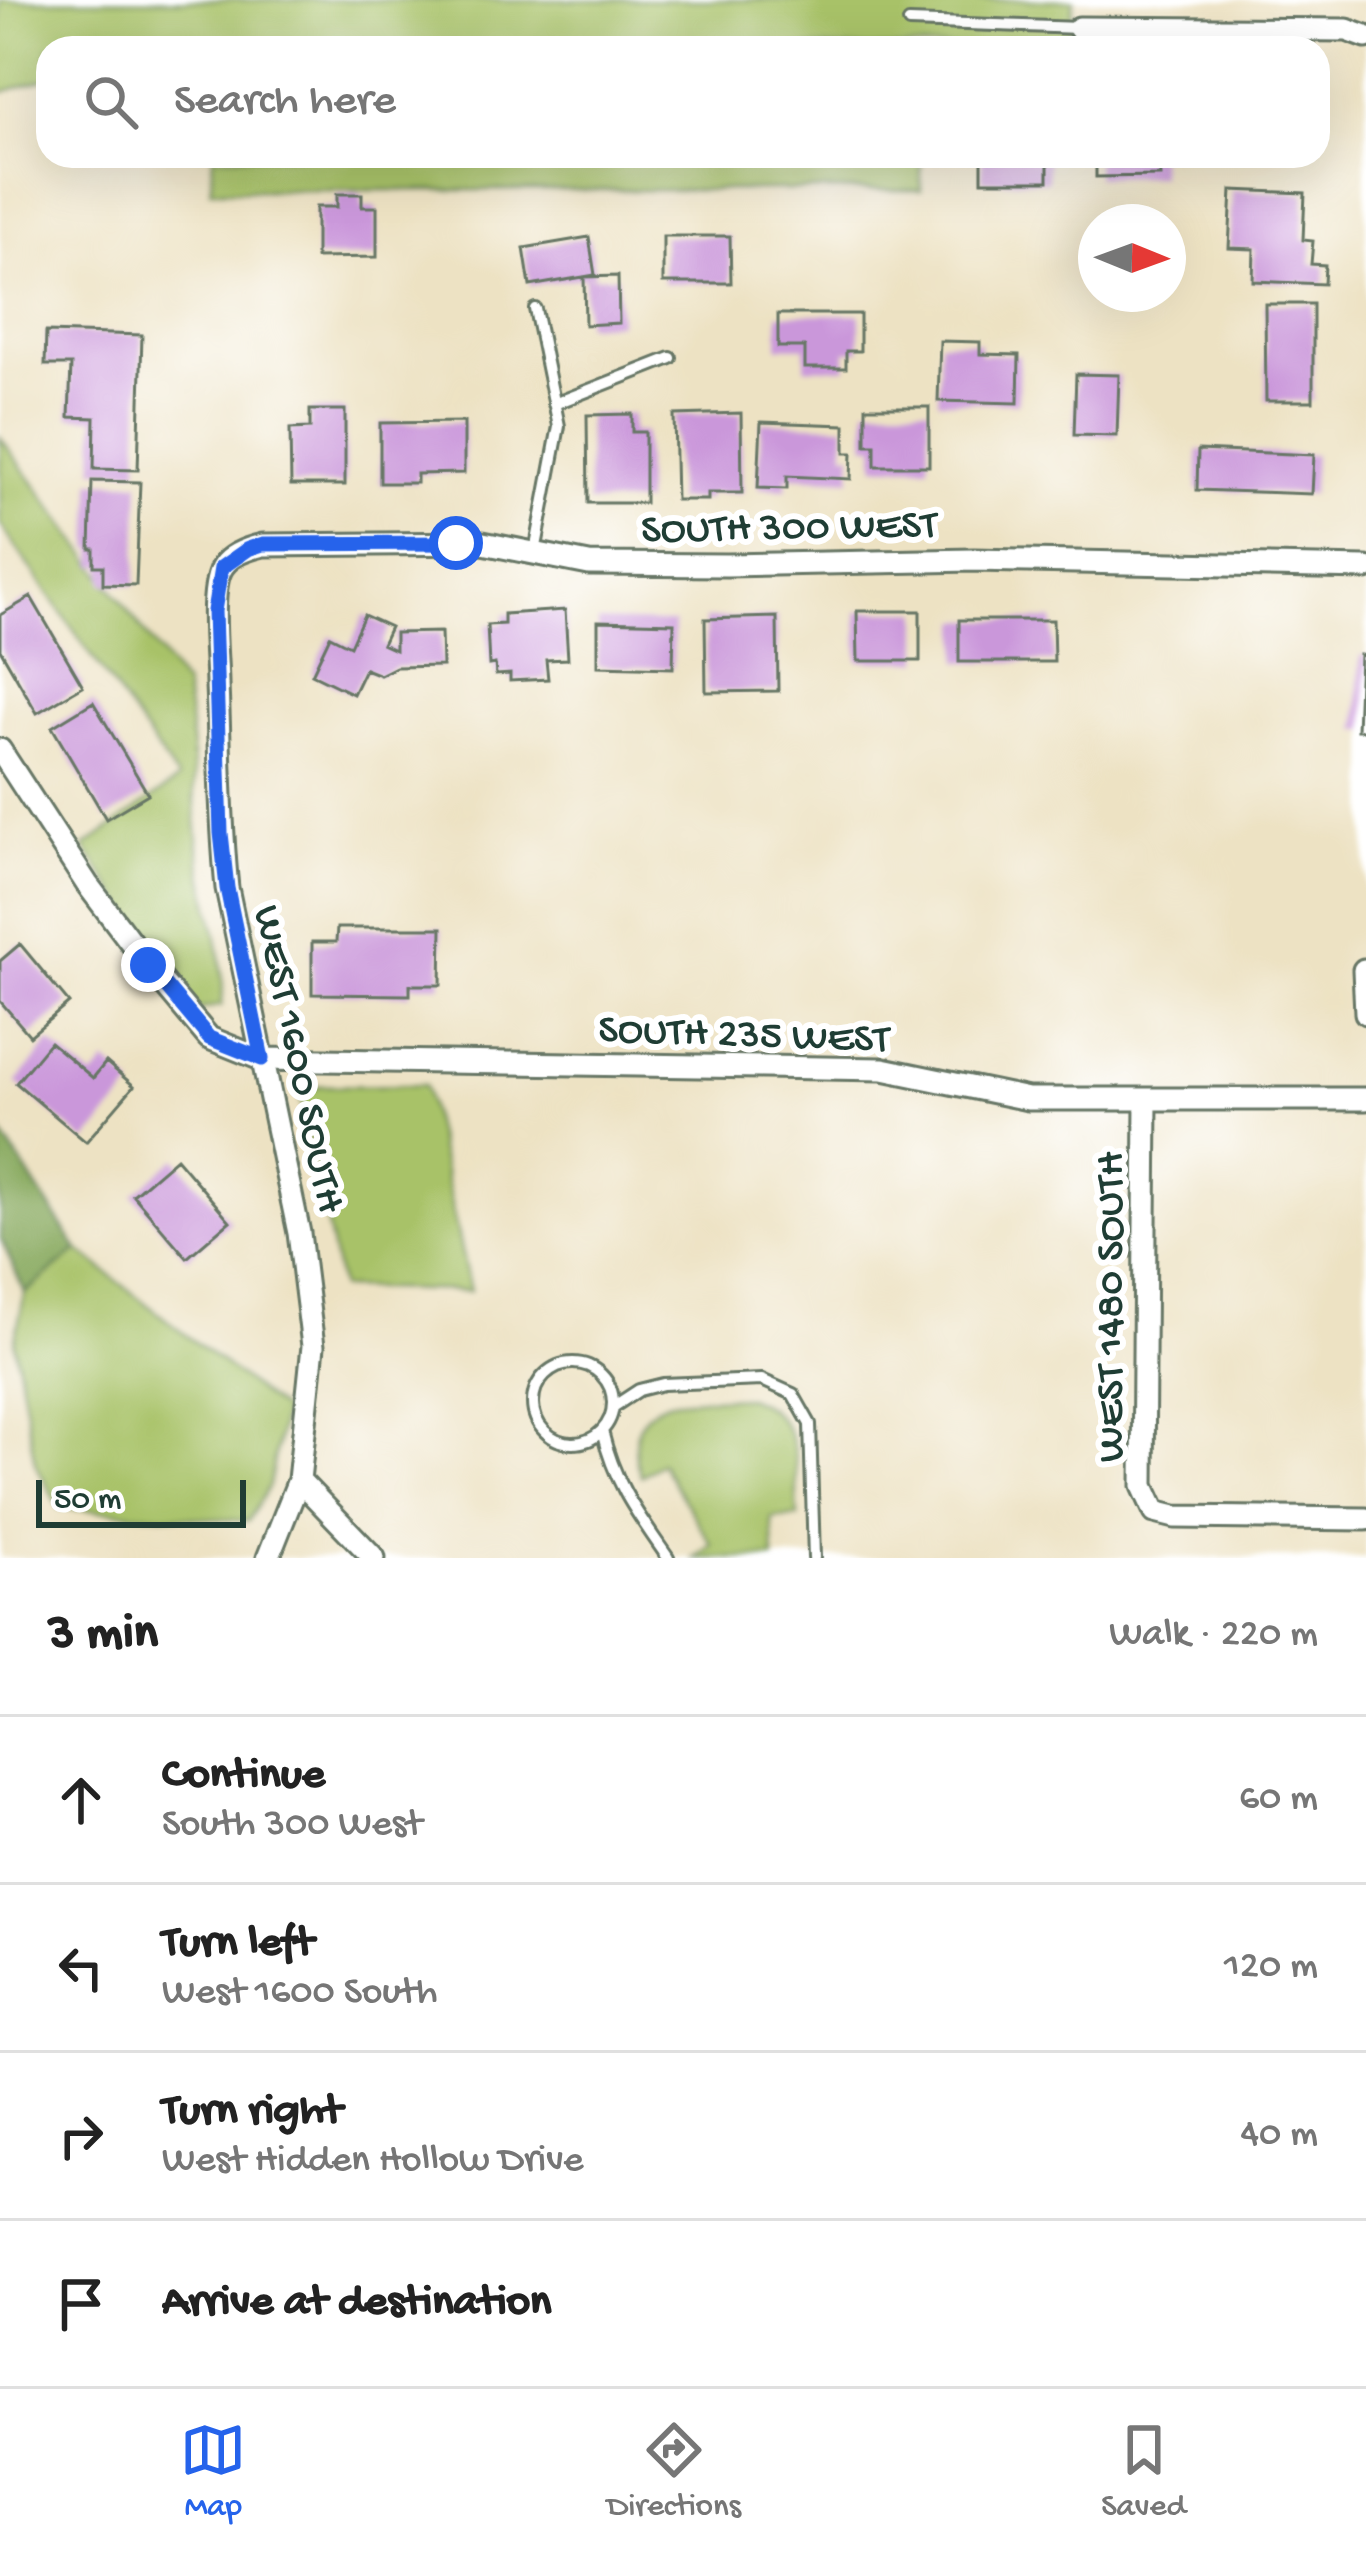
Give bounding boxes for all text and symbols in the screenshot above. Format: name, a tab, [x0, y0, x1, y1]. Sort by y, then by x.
search box	[36, 36, 1330, 168]
icon: search	[78, 69, 144, 135]
text: Search here	[174, 76, 396, 129]
north arrow	[1078, 204, 1186, 312]
street label: SOUTH 300 WEST	[641, 503, 939, 558]
route start	[429, 516, 483, 570]
street label: WEST 1600 SOUTH	[239, 902, 352, 1218]
route end	[121, 938, 175, 992]
street label: SOUTH 235 WEST	[597, 1008, 892, 1067]
street label: WEST 1480 SOUTH	[1089, 1151, 1138, 1462]
scale bar	[36, 1474, 246, 1527]
text: 50 m	[54, 1482, 121, 1520]
text: 3 min	[48, 1606, 158, 1666]
text: Walk · 220 m	[1109, 1613, 1318, 1659]
text: Continue	[162, 1750, 325, 1803]
icon: ahead	[48, 1767, 114, 1833]
text: 60 m	[1239, 1777, 1318, 1823]
text: South 300 West	[162, 1803, 422, 1849]
text: Turn left	[162, 1918, 314, 1971]
icon: left	[48, 1935, 114, 2001]
text: 120 m	[1224, 1945, 1318, 1991]
text: West 1600 South	[162, 1971, 437, 2017]
text: Turn right	[162, 2086, 342, 2139]
icon: right	[48, 2103, 114, 2169]
text: 40 m	[1240, 2113, 1318, 2159]
text: West Hidden Hollow Drive	[162, 2139, 584, 2185]
icon: arrive	[48, 2271, 114, 2337]
text: Arrive at destination	[162, 2277, 551, 2330]
tab: Map	[180, 2417, 246, 2527]
tab: Directions	[607, 2417, 741, 2527]
tab: Saved	[1101, 2417, 1186, 2527]

